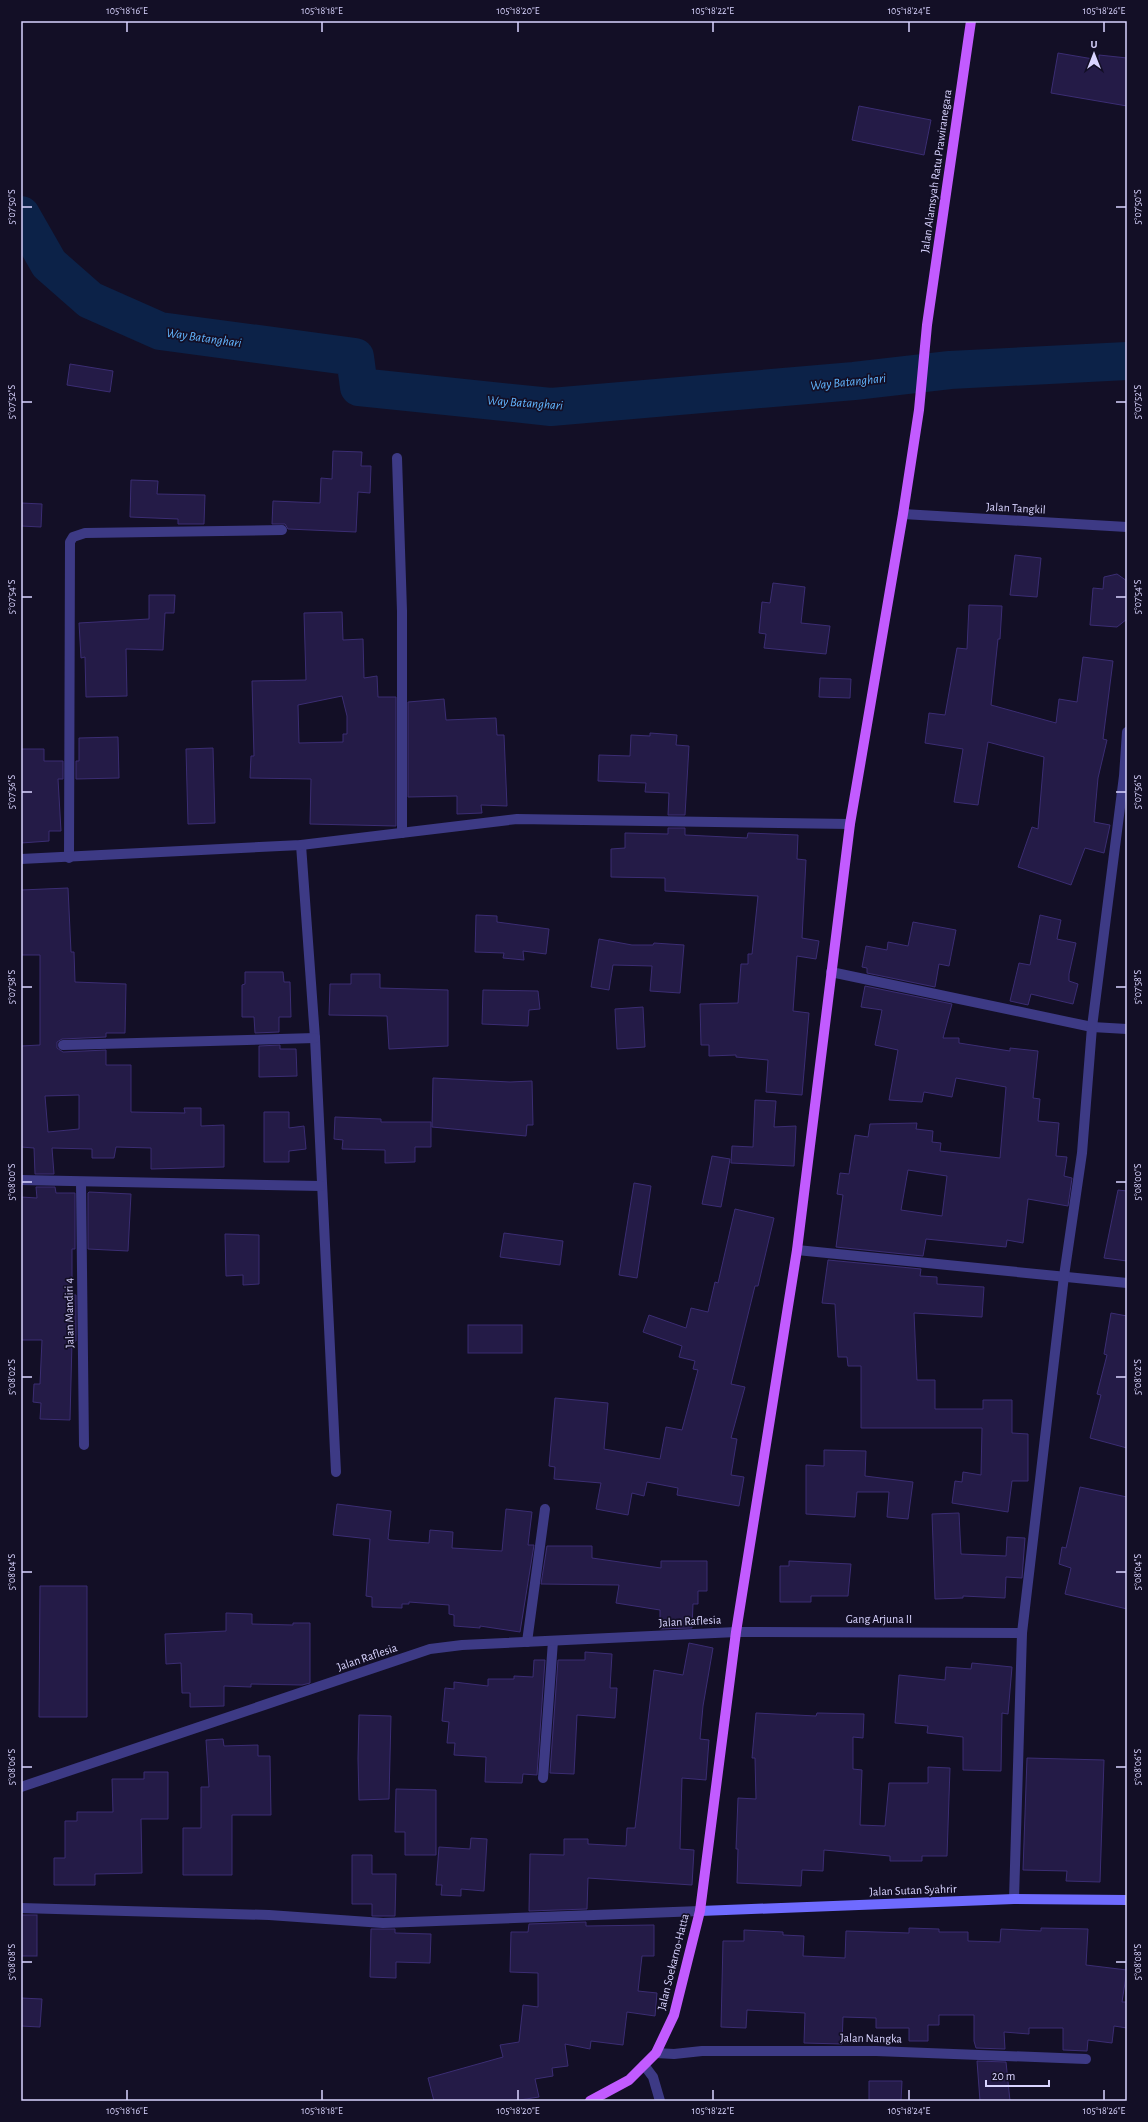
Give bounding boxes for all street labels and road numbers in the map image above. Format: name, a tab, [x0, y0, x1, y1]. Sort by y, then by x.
street label: Jalan Alamsyah Ratu Prawiranegara	[919, 88, 954, 254]
street label: Jalan Tangkil	[986, 500, 1046, 516]
street label: Jalan Mandiri 4	[62, 1278, 76, 1348]
street label: Jalan Raflesia	[658, 1613, 722, 1629]
street label: Gang Arjuna II	[846, 1613, 912, 1626]
street label: Jalan Raflesia	[335, 1641, 399, 1673]
street label: Jalan Sutan Syahrir	[869, 1882, 957, 1899]
street label: Jalan Soekarno-Hatta	[655, 1912, 691, 2012]
street label: Jalan Nangka	[840, 2031, 902, 2045]

